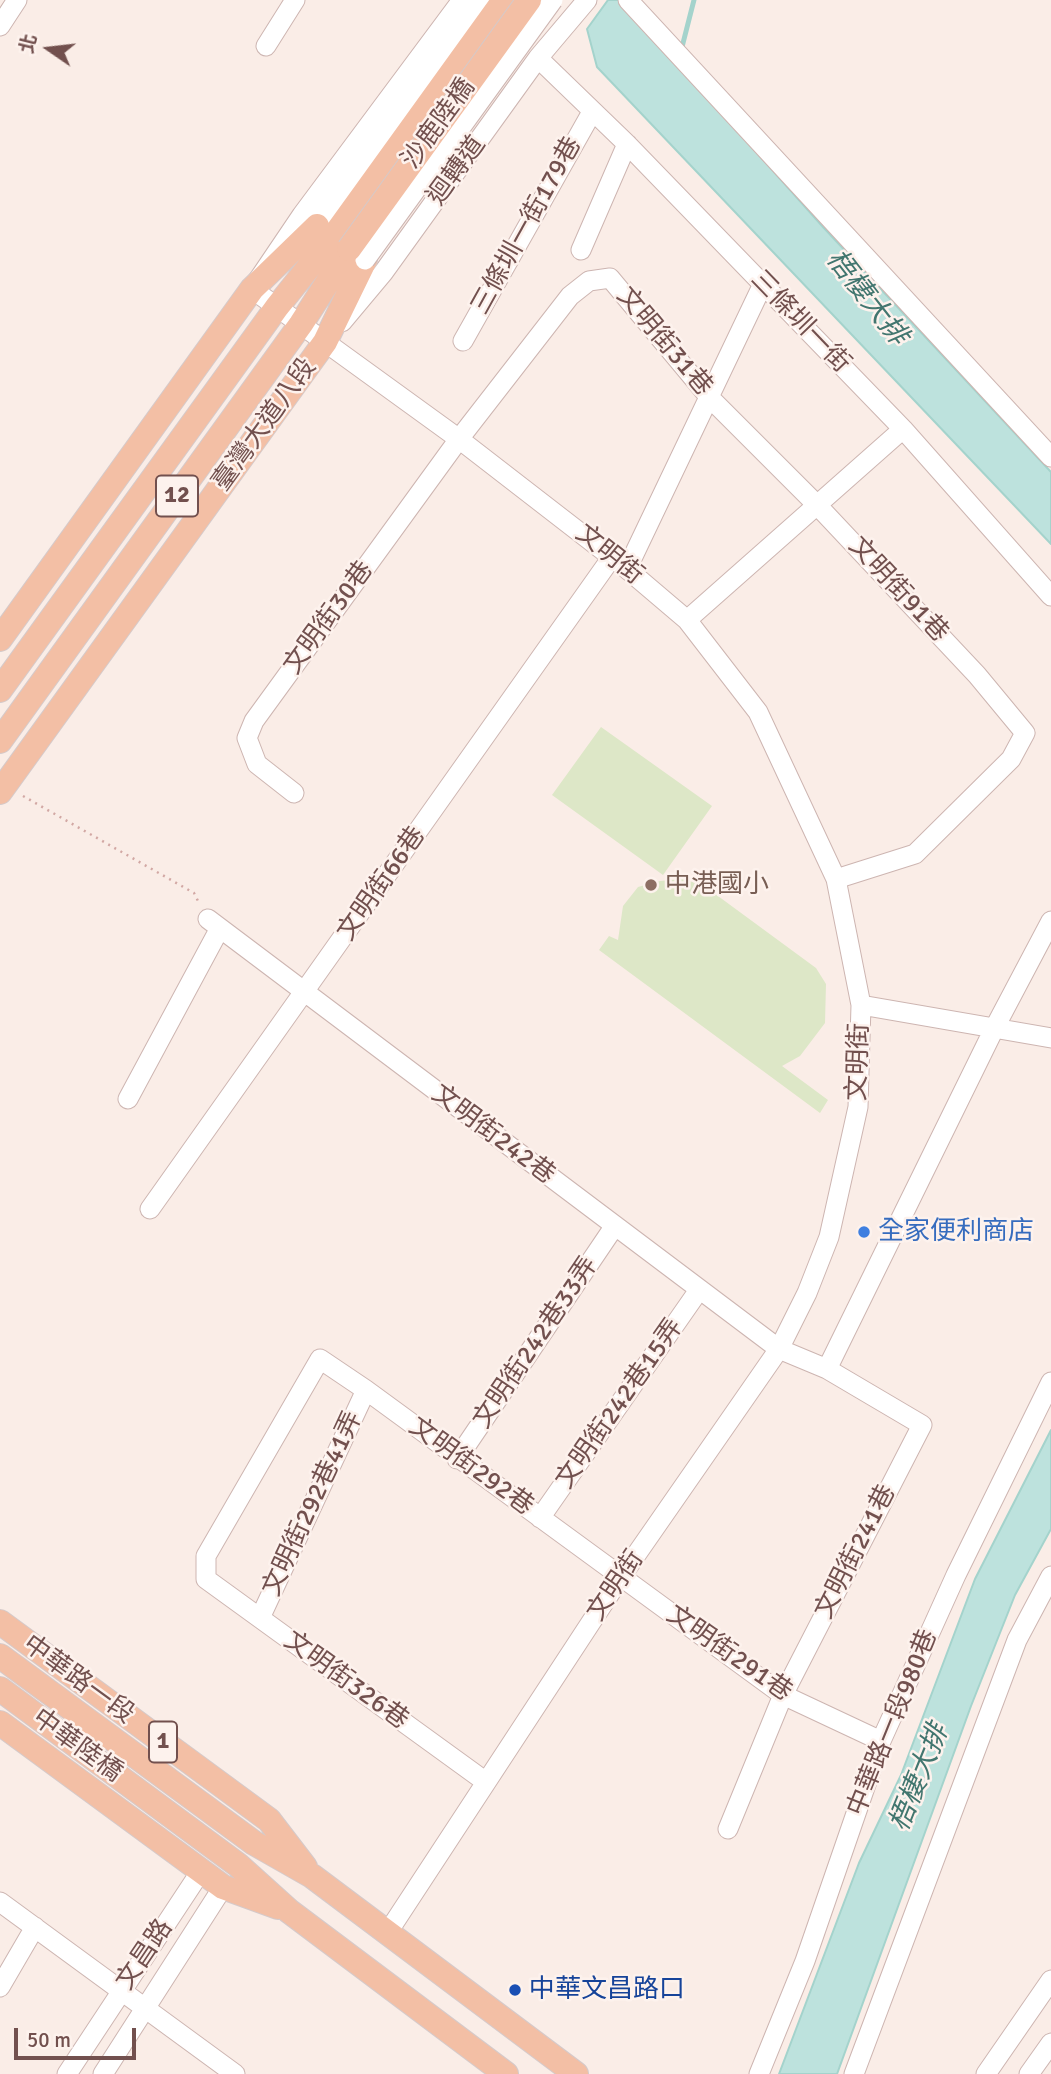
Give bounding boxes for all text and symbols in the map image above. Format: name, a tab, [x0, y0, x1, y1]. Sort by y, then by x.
north arrow	[14, 14, 84, 84]
text: 北	[15, 32, 43, 56]
street label: 沙鹿陸橋	[396, 73, 482, 175]
street label: 迴轉道	[421, 130, 493, 212]
street label: 三條圳一街179巷	[465, 132, 589, 320]
water label: 梧棲大排	[818, 244, 914, 352]
street label: 三條圳一街	[744, 264, 856, 380]
street label: 文明街31巷	[610, 281, 718, 403]
street label: 臺灣大道八段	[207, 353, 323, 497]
road number: 12	[156, 476, 198, 516]
street label: 文明街	[569, 518, 649, 592]
street label: 文明街91巷	[842, 531, 954, 649]
street label: 文明街30巷	[278, 555, 380, 681]
street label: 文明街66巷	[331, 821, 433, 947]
place label: 中港國小	[665, 869, 769, 901]
marker: 中港國小	[643, 877, 659, 893]
street label: 文明街	[842, 1022, 876, 1102]
street label: 文明街242巷	[425, 1079, 561, 1191]
place label: 全家便利商店	[878, 1216, 1034, 1248]
marker: 全家便利商店	[856, 1224, 872, 1240]
street label: 文明街242巷33弄	[467, 1251, 605, 1435]
street label: 文明街242巷15弄	[550, 1313, 690, 1495]
street label: 文明街292巷41弄	[257, 1407, 369, 1601]
street label: 文明街292巷	[403, 1411, 539, 1523]
street label: 文明街241巷	[809, 1480, 903, 1624]
street label: 文明街	[581, 1545, 651, 1627]
street label: 文明街291巷	[660, 1599, 798, 1709]
street label: 文明街326巷	[278, 1625, 414, 1737]
street label: 中華路一段980巷	[841, 1625, 945, 1821]
street label: 中華路一段	[16, 1629, 140, 1731]
street label: 中華陸橋	[26, 1703, 128, 1789]
water label: 梧棲大排	[883, 1720, 957, 1836]
road number: 1	[149, 1722, 177, 1762]
street label: 文昌路	[110, 1914, 180, 1996]
place label: 中華文昌路口	[529, 1974, 685, 2006]
marker: 中華文昌路口	[507, 1982, 523, 1998]
scale bar	[18, 2014, 140, 2058]
text: 50 m	[27, 2027, 71, 2053]

